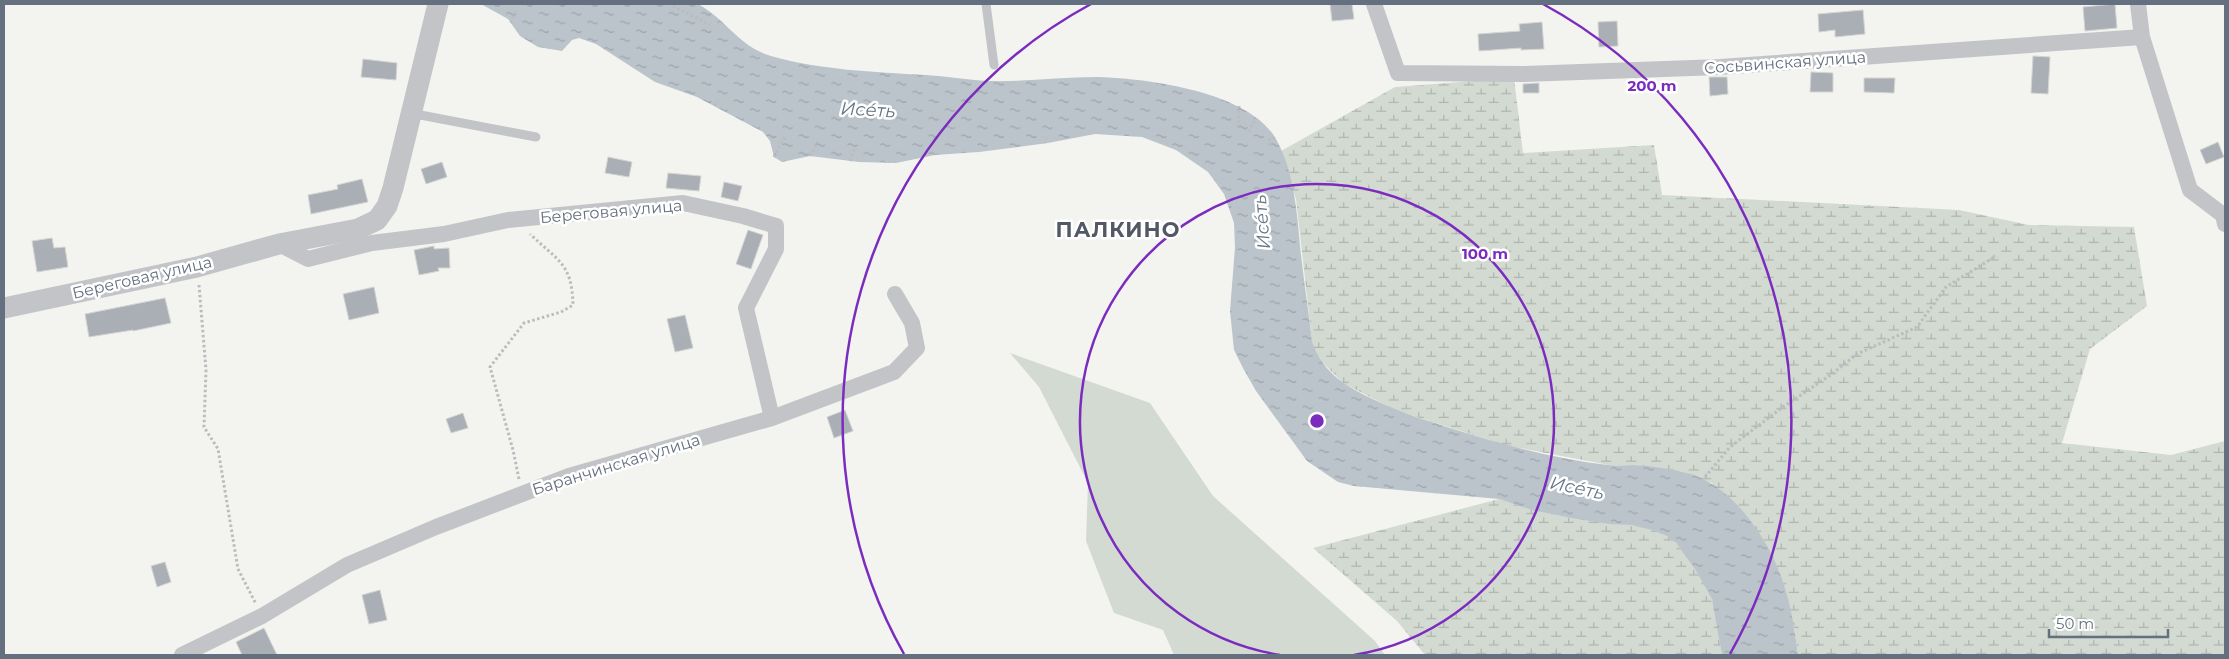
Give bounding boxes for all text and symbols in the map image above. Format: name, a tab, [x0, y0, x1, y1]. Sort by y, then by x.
street label: Сосьвинская улица	[1703, 47, 1867, 78]
text: 200 m	[1627, 76, 1677, 95]
water label: Исе́ть	[840, 98, 896, 122]
water label: Исе́ть	[1249, 194, 1275, 250]
street label: Береговая улица	[539, 196, 683, 227]
district label: ПАЛКИНО	[1056, 217, 1180, 242]
text: 100 m	[1462, 244, 1508, 263]
street label: Береговая улица	[70, 252, 214, 303]
centre of rings	[1308, 412, 1326, 430]
street label: Баранчинская улица	[530, 430, 702, 499]
water label: Исе́ть	[1548, 472, 1606, 504]
scale bar	[2049, 606, 2168, 638]
text: 50 m	[2056, 614, 2094, 633]

